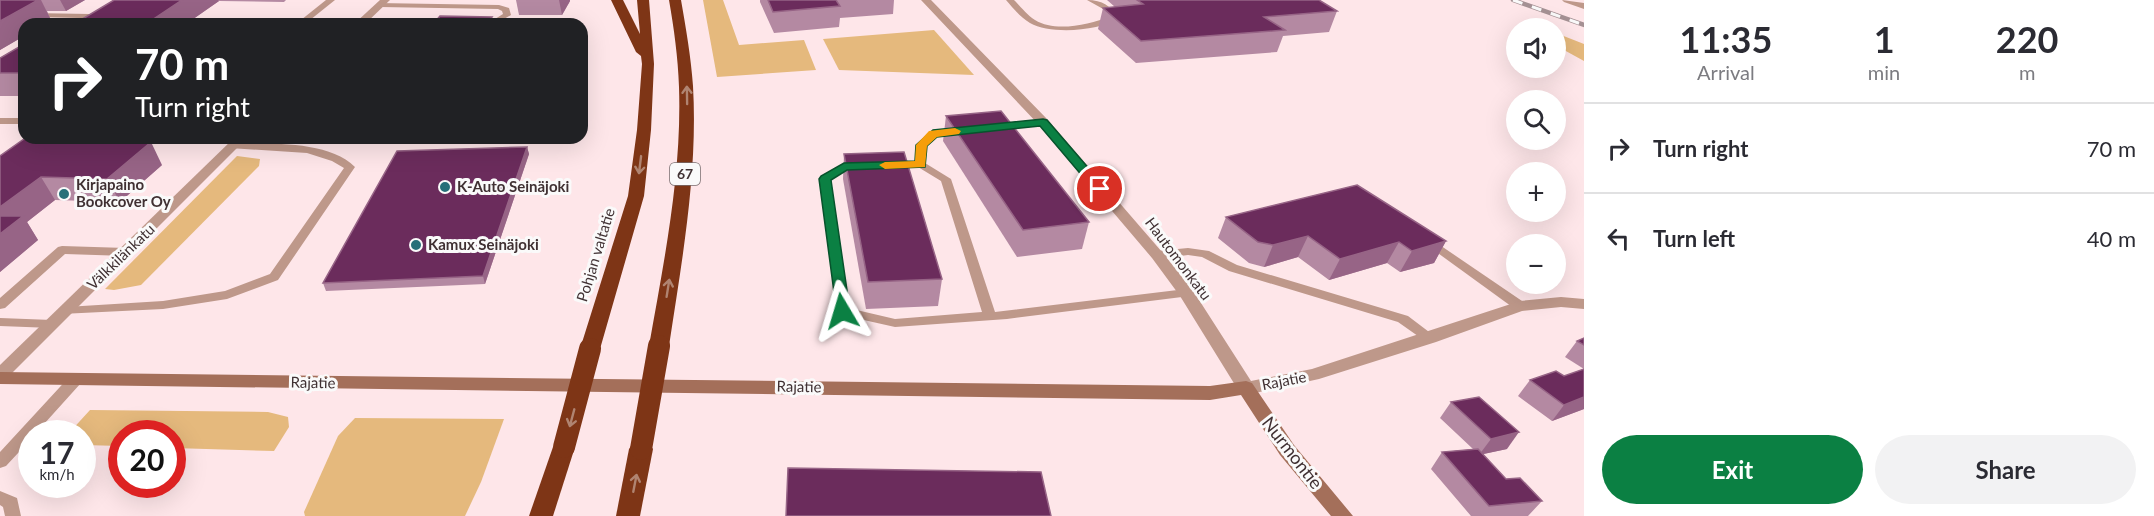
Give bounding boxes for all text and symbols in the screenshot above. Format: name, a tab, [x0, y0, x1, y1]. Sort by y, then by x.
text: 11:35	[1680, 17, 1772, 61]
text: 1	[1874, 17, 1895, 61]
text: 220	[1996, 17, 2058, 61]
map controls	[1506, 18, 1566, 294]
button: sound	[1506, 18, 1566, 78]
text: 70 m	[135, 39, 229, 89]
icon: right	[36, 42, 114, 120]
text: Arrival	[1697, 60, 1755, 84]
text: min	[1868, 60, 1900, 84]
text: m	[2019, 60, 2035, 84]
one-way arrow	[681, 85, 692, 105]
text: Turn right	[135, 90, 250, 123]
button: search	[1506, 90, 1566, 150]
icon: right	[1602, 132, 1635, 165]
text: Turn right	[1653, 135, 1748, 162]
text: 70 m	[2087, 135, 2136, 162]
one-way arrow	[634, 154, 645, 174]
button: +	[1506, 162, 1566, 222]
road number: 67	[670, 163, 700, 185]
pin	[1074, 163, 1125, 214]
icon: arrive	[1083, 172, 1116, 205]
place label: Kirjapaino Bookcover Oy	[76, 175, 171, 210]
place label: K-Auto Seinäjoki	[457, 177, 570, 195]
marker: K-Auto Seinäjoki	[438, 180, 452, 194]
marker: Kirjapaino Bookcover Oy	[57, 187, 71, 201]
street label: Pohjan valtatie	[572, 206, 618, 304]
street label: Hautomonkatu	[1142, 214, 1216, 303]
street label: Välkkilänkatu	[83, 220, 158, 293]
icon: left	[1602, 222, 1635, 255]
text: Turn left	[1653, 225, 1735, 252]
text: 40 m	[2087, 225, 2136, 252]
button: −	[1506, 234, 1566, 294]
place label: Kamux Seinäjoki	[428, 235, 539, 253]
marker: Kamux Seinäjoki	[409, 238, 423, 252]
one-way arrow	[663, 279, 674, 299]
position arrow	[810, 279, 874, 343]
street label: Rajatie	[1260, 367, 1308, 393]
street label: Rajatie	[290, 373, 336, 391]
street label: Rajatie	[776, 377, 822, 395]
one-way arrow	[566, 408, 577, 427]
street label: Nurmontie	[1258, 412, 1328, 493]
speed limit sign: 20	[108, 420, 186, 498]
text: 17	[40, 434, 74, 470]
button: Exit	[1602, 435, 1863, 504]
button: Share	[1875, 435, 2136, 504]
text: km/h	[39, 465, 75, 483]
one-way arrow	[629, 473, 641, 492]

